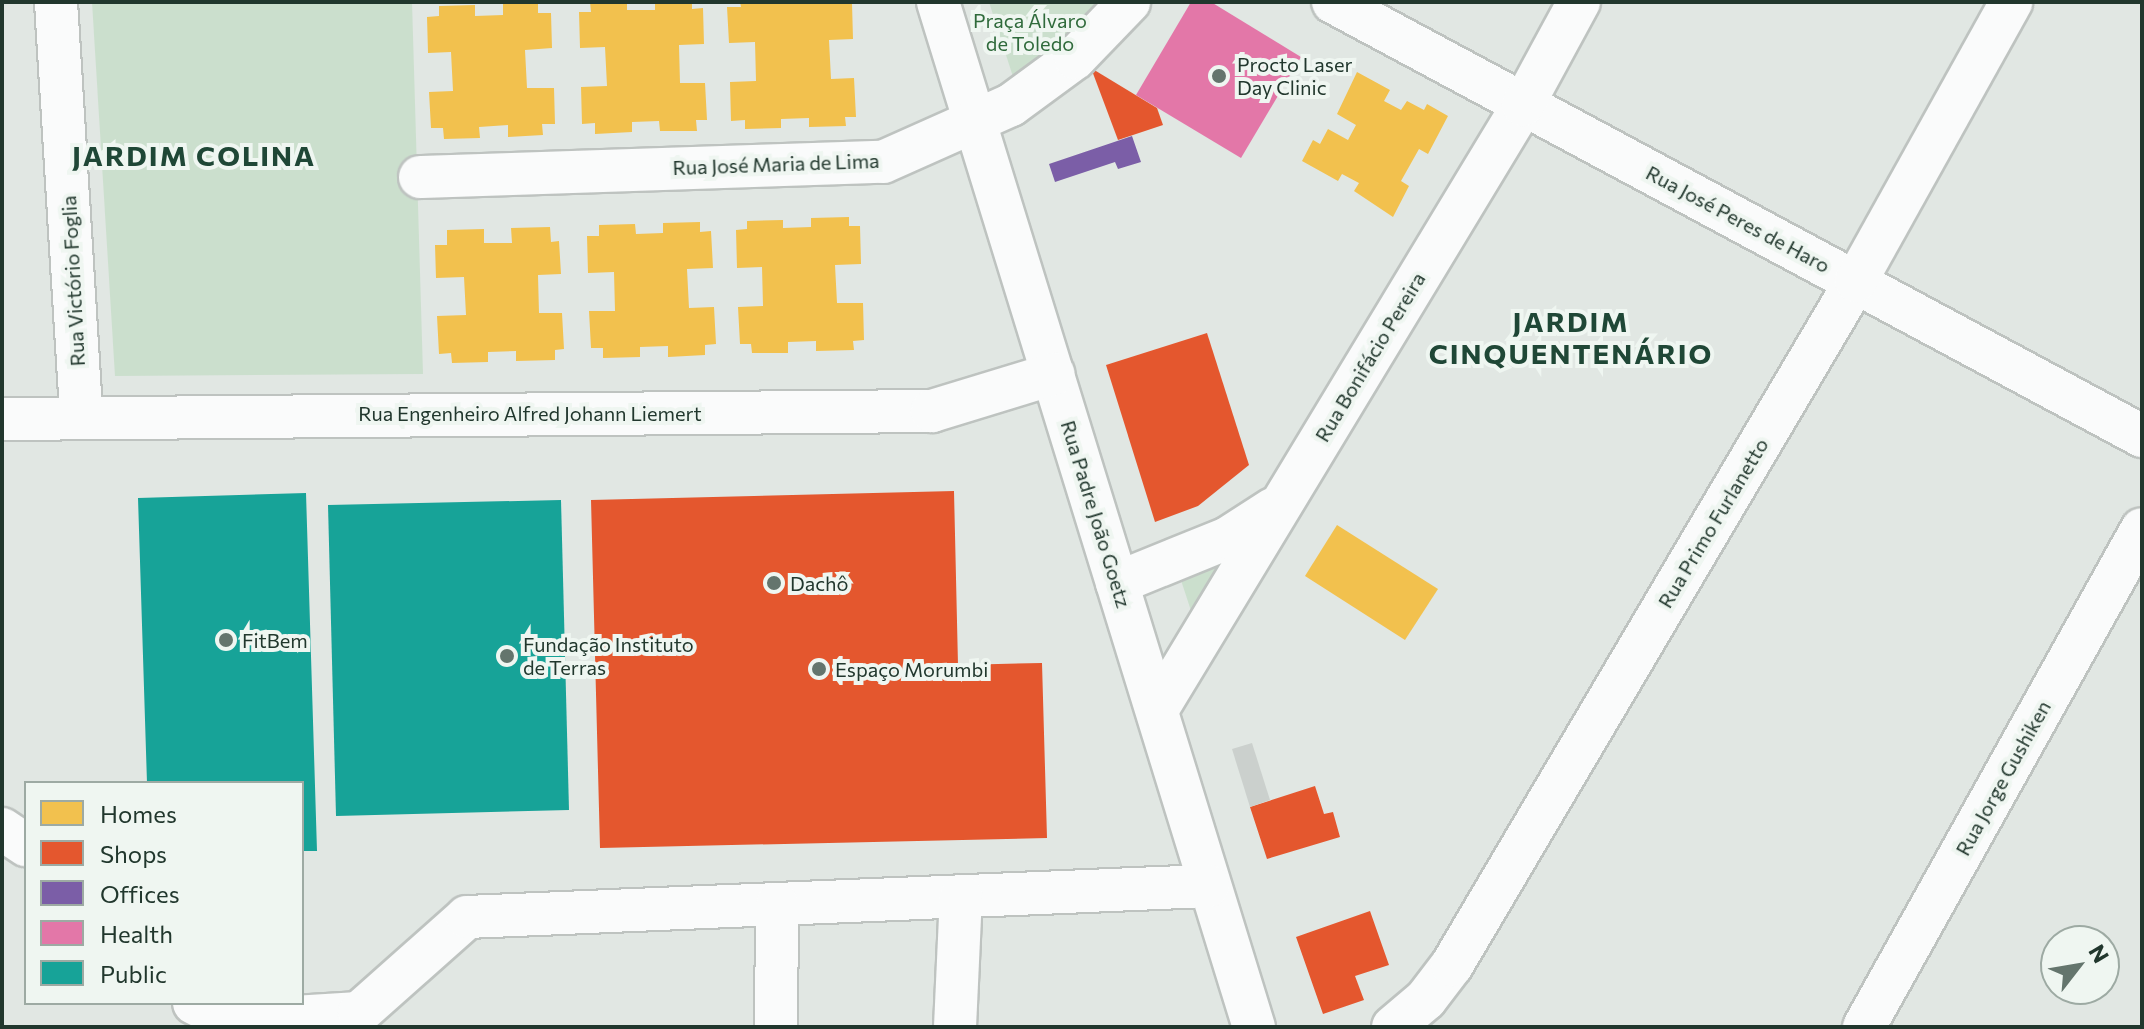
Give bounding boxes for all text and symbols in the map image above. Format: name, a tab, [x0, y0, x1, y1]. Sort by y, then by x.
park label: Praça Álvaro de Toledo	[973, 9, 1087, 56]
place label: Procto Laser Day Clinic	[1237, 52, 1352, 99]
marker: Procto Laser Day Clinic	[1208, 65, 1230, 87]
district label: JARDIM COLINA	[72, 138, 316, 172]
street label: Rua José Maria de Lima	[672, 148, 880, 180]
street label: Rua José Peres de Haro	[1642, 160, 1834, 278]
street label: Rua Victório Foglia	[57, 195, 89, 367]
street label: Rua Bonifácio Pereira	[1310, 268, 1430, 446]
district label: JARDIM CINQUENTENÁRIO	[1429, 304, 1713, 370]
street label: Rua Engenheiro Alfred Johann Liemert	[358, 401, 702, 425]
street label: Rua Padre João Goetz	[1056, 418, 1136, 610]
street label: Rua Primo Furlanetto	[1653, 434, 1773, 612]
place label: Dachô	[790, 571, 848, 595]
marker: Dachô	[765, 574, 783, 592]
place label: FitBem	[242, 628, 308, 652]
marker: FitBem	[217, 631, 235, 649]
place label: Fundação Instituto de Terras	[523, 632, 694, 679]
marker: Fundação Instituto de Terras	[498, 647, 516, 665]
place label: Espaço Morumbi	[835, 657, 989, 681]
marker: Espaço Morumbi	[810, 660, 828, 678]
street label: Rua Jorge Gushiken	[1950, 696, 2056, 860]
legend	[24, 781, 304, 1005]
text: Homes	[100, 799, 177, 828]
text: Shops	[100, 839, 167, 868]
text: Offices	[100, 879, 180, 908]
text: Health	[100, 919, 173, 948]
north arrow	[2040, 925, 2120, 1005]
text: N	[2083, 939, 2115, 967]
text: Public	[100, 959, 167, 988]

